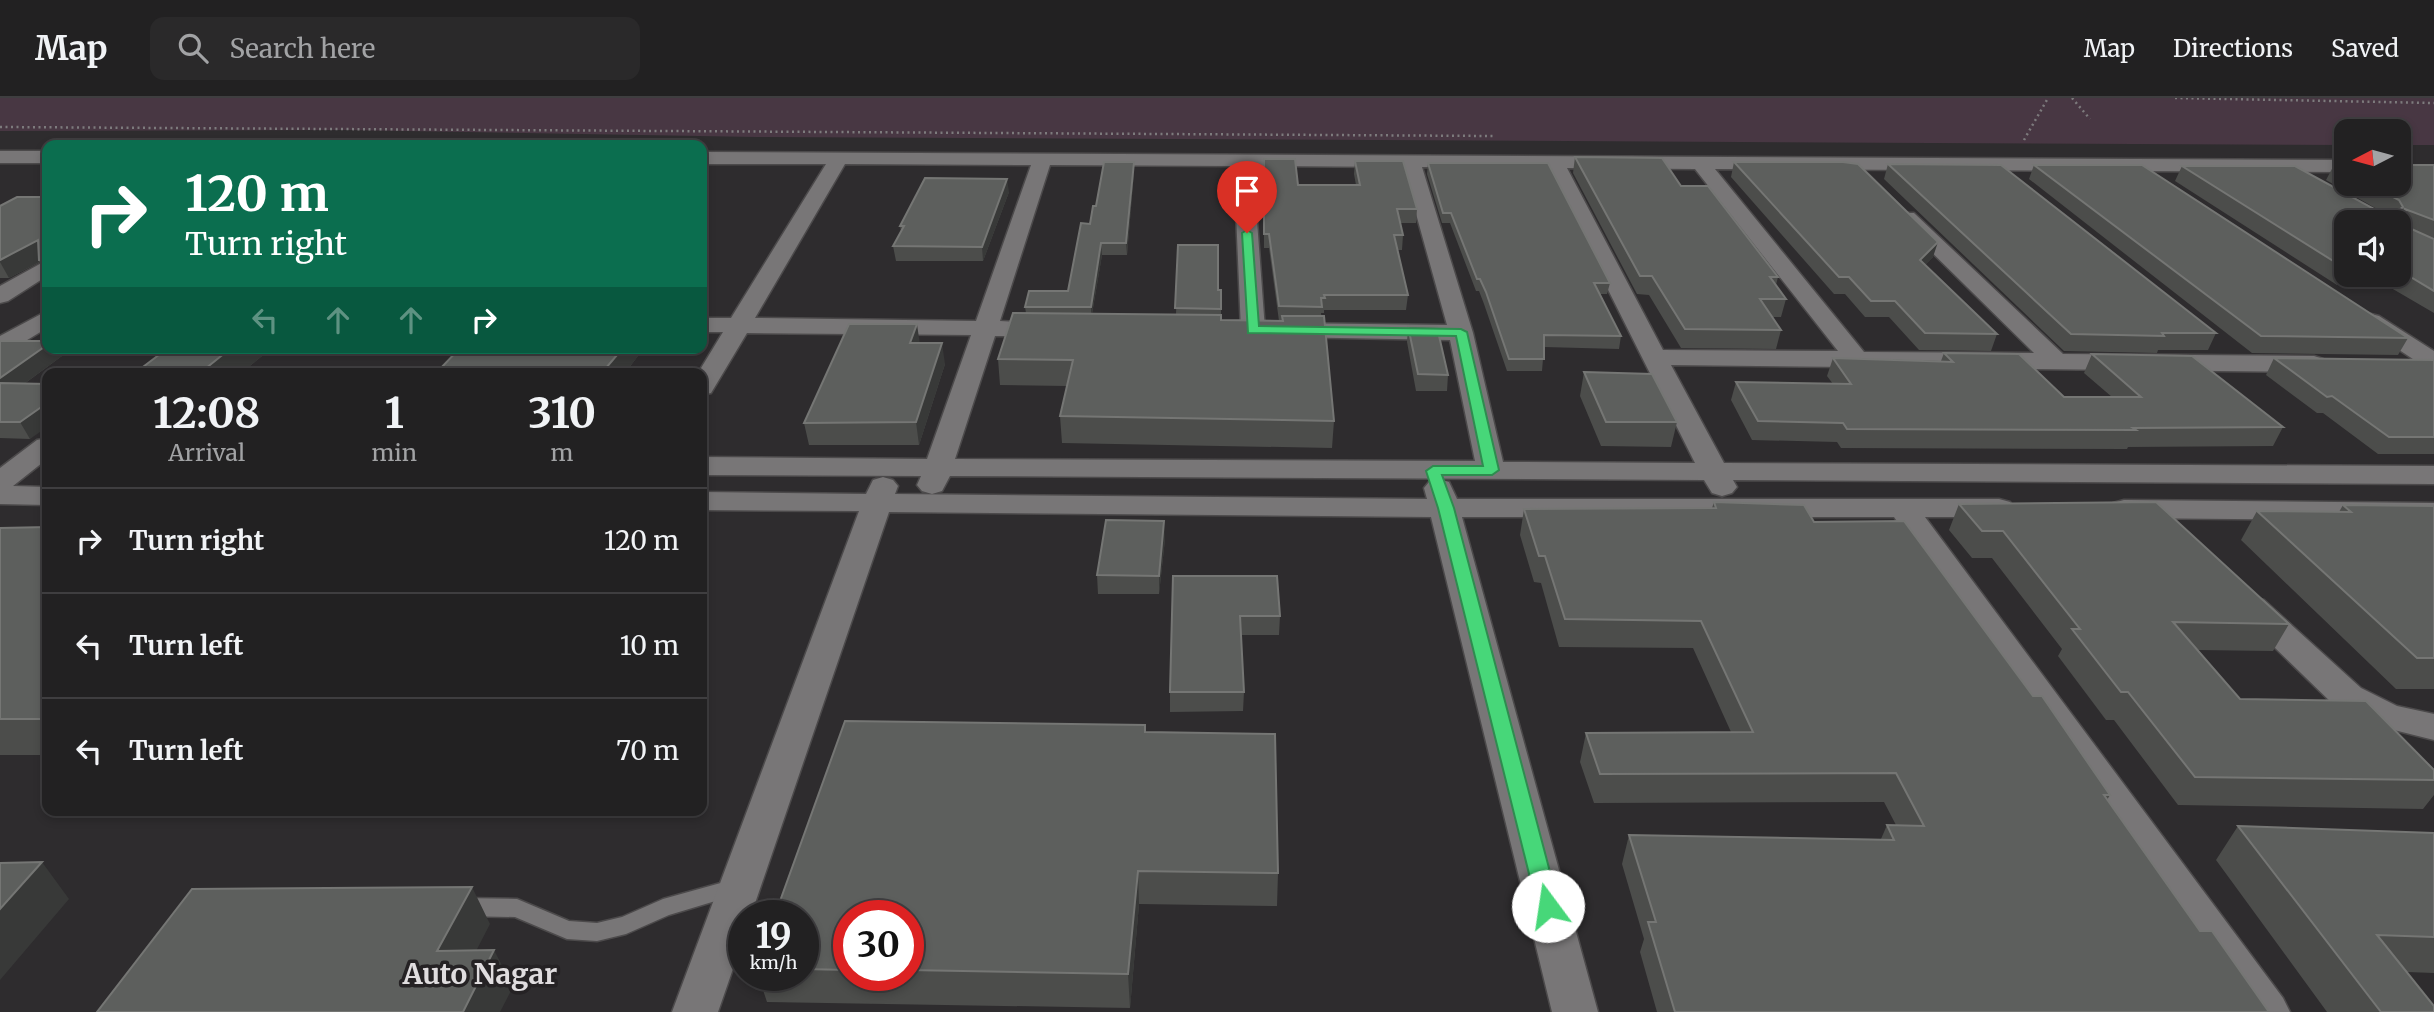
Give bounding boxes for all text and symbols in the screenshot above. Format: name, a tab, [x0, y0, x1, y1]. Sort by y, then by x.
search box	[150, 17, 640, 80]
text: Map	[35, 28, 108, 69]
icon: search	[174, 29, 212, 67]
text: Search here	[230, 32, 375, 65]
text: Map	[2084, 33, 2135, 64]
text: Directions	[2173, 33, 2293, 64]
text: Saved	[2331, 33, 2399, 64]
north arrow	[2334, 119, 2412, 196]
map controls	[2334, 119, 2411, 287]
pin	[1217, 161, 1277, 233]
text: 120 m	[185, 163, 329, 224]
icon: right	[70, 168, 161, 259]
icon: arrive	[1228, 172, 1266, 210]
button: sound	[2334, 210, 2411, 287]
text: Turn right	[185, 224, 347, 264]
icon: left	[246, 301, 284, 339]
icon: ahead	[319, 301, 357, 339]
icon: ahead	[392, 301, 430, 339]
icon: right	[465, 301, 503, 339]
text: 12:08	[153, 387, 260, 439]
text: 1	[384, 387, 404, 439]
text: 310	[528, 387, 596, 439]
text: Arrival	[168, 438, 245, 467]
text: min	[371, 438, 417, 467]
text: m	[551, 438, 573, 467]
icon: right	[70, 522, 108, 560]
text: Turn right	[129, 524, 264, 557]
text: 120 m	[604, 524, 679, 557]
icon: left	[70, 627, 108, 665]
text: Turn left	[129, 629, 243, 662]
text: 10 m	[620, 629, 679, 662]
icon: left	[70, 732, 108, 770]
text: Turn left	[129, 734, 243, 767]
text: 70 m	[616, 734, 679, 767]
position arrow	[1511, 869, 1585, 943]
speed limit sign: 30	[833, 900, 924, 991]
text: 19	[755, 914, 792, 958]
text: km/h	[750, 951, 797, 974]
district label: Auto Nagar	[402, 956, 557, 992]

